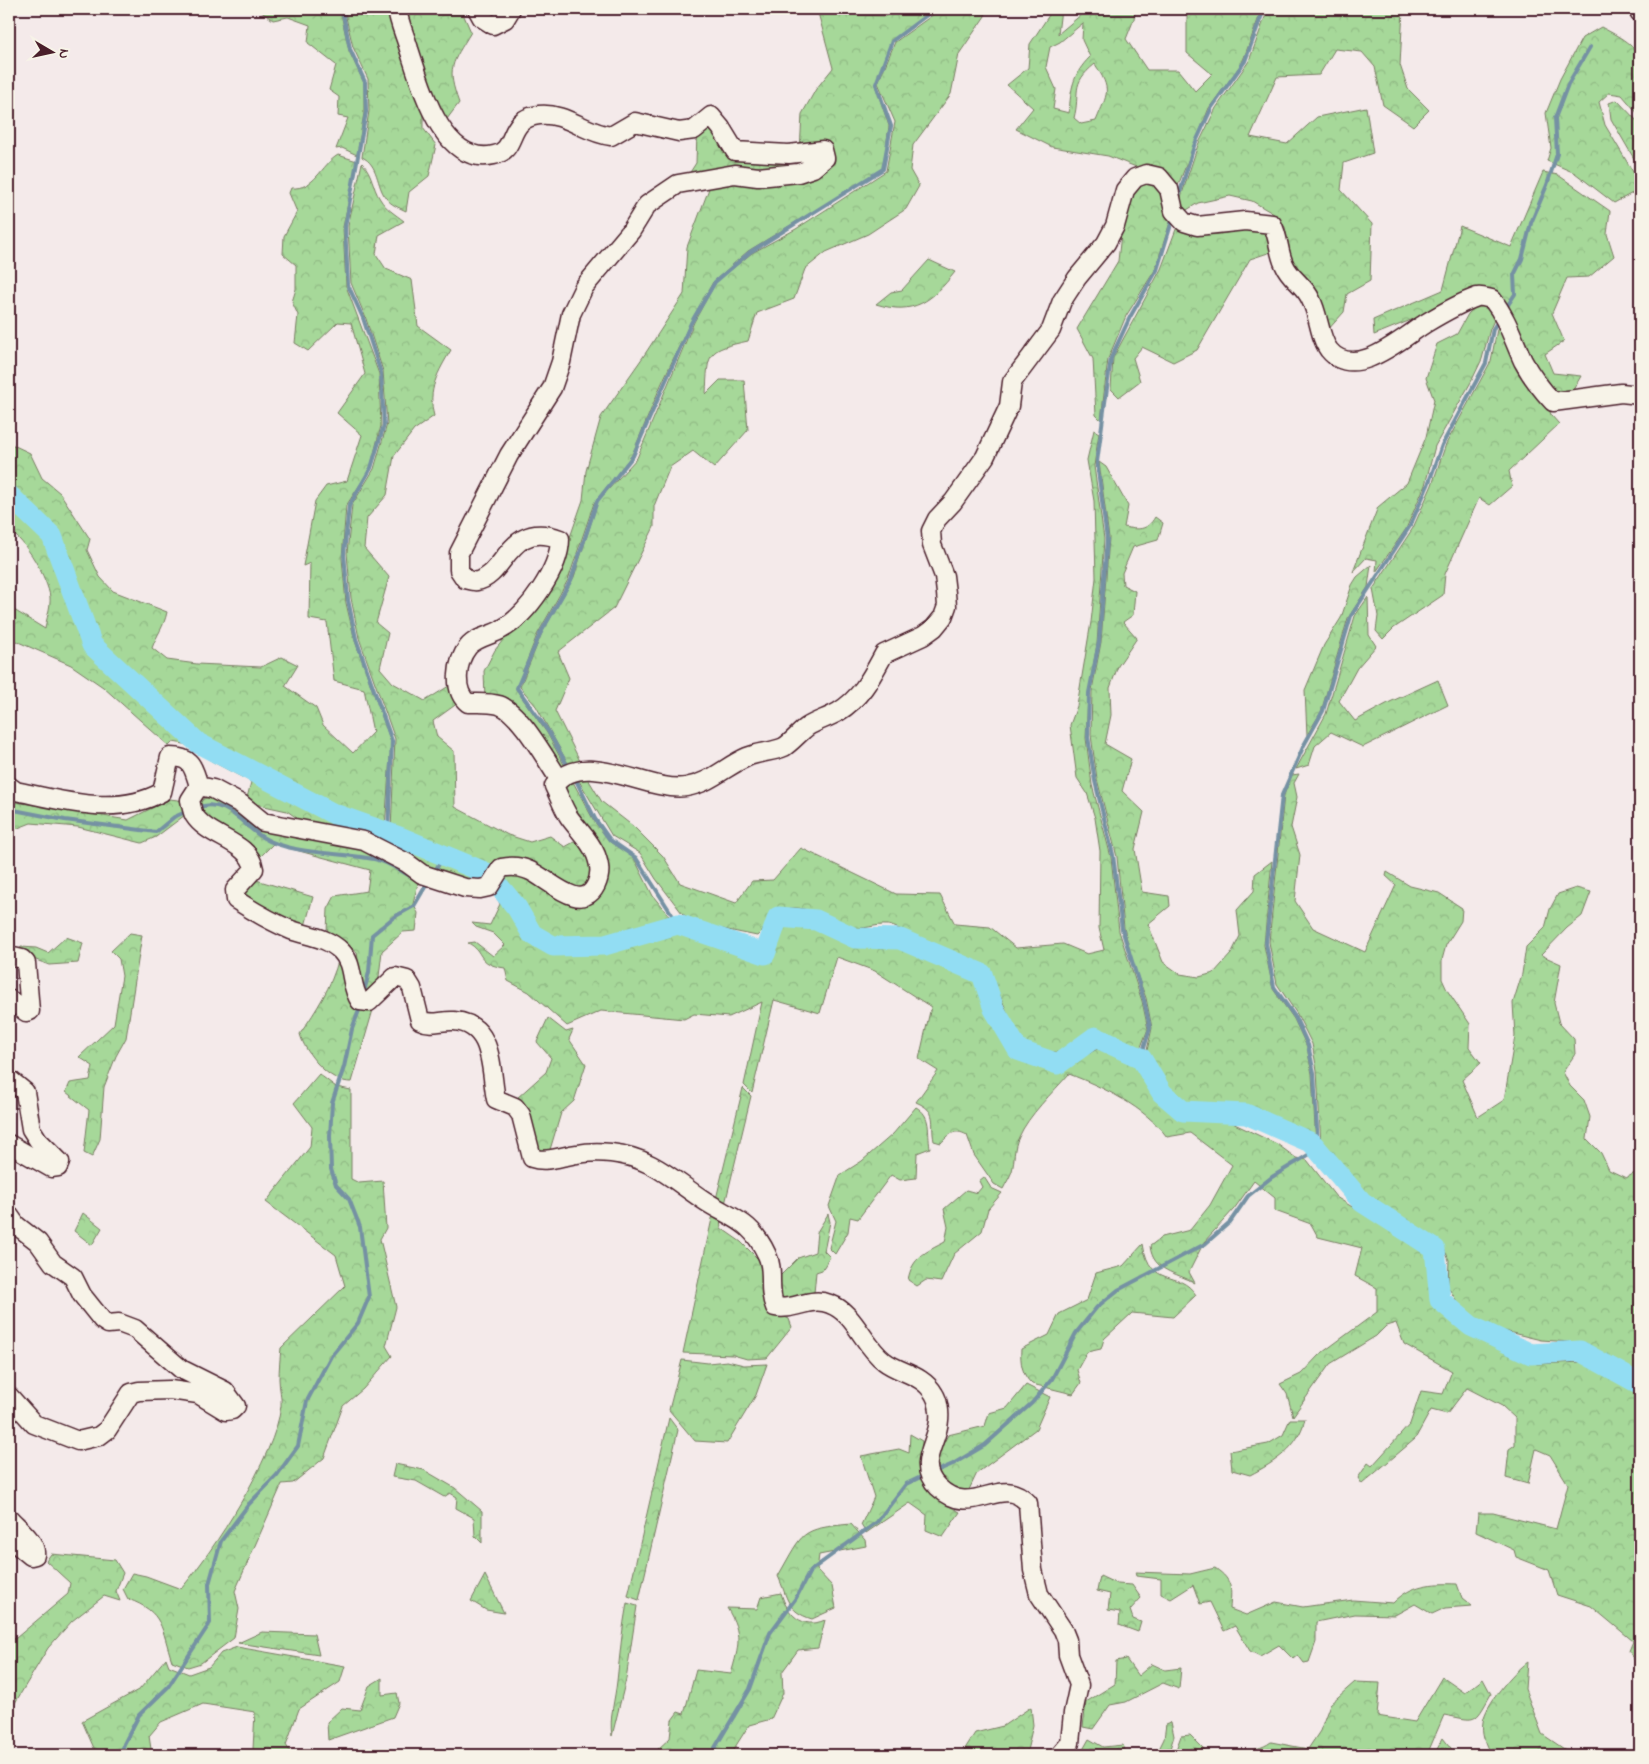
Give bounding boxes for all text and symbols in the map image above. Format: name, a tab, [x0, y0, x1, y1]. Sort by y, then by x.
north arrow	[28, 28, 78, 78]
text: N	[52, 47, 74, 60]

